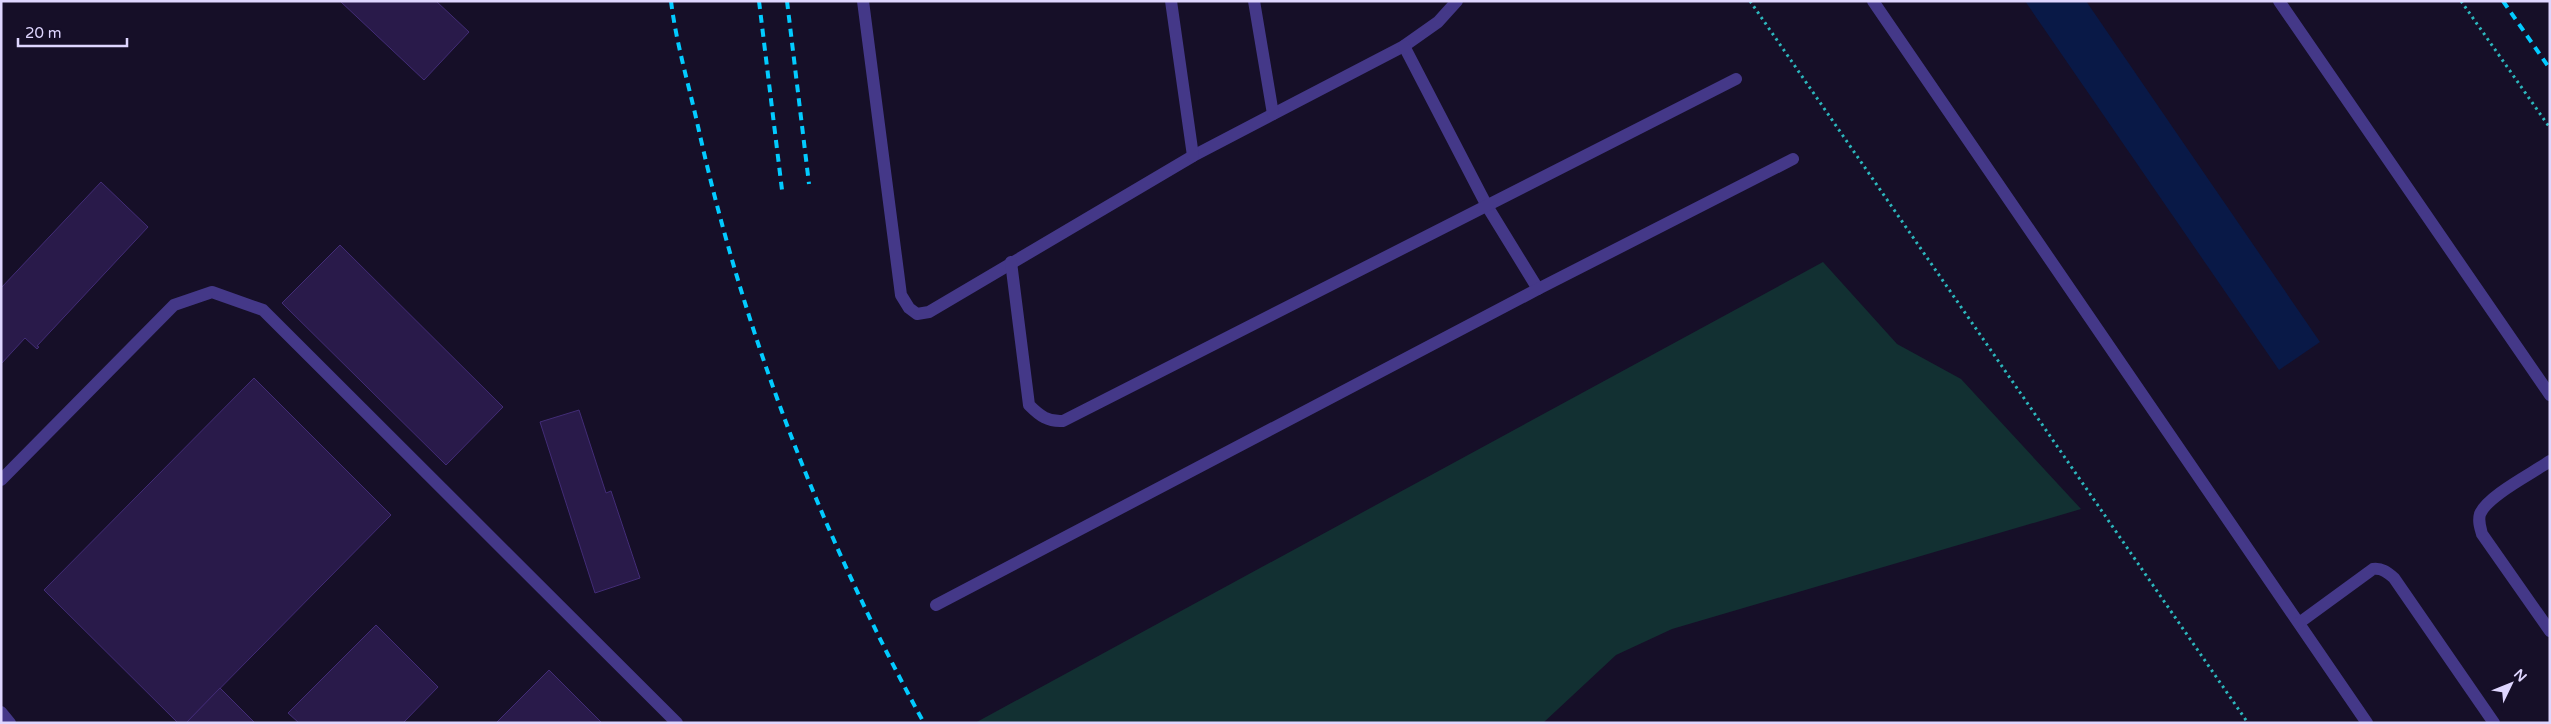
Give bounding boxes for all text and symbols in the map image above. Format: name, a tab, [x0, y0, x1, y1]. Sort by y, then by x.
scale bar	[18, 15, 126, 47]
text: 20 m	[25, 24, 62, 42]
north arrow	[2486, 659, 2536, 709]
text: N	[2510, 666, 2530, 685]

